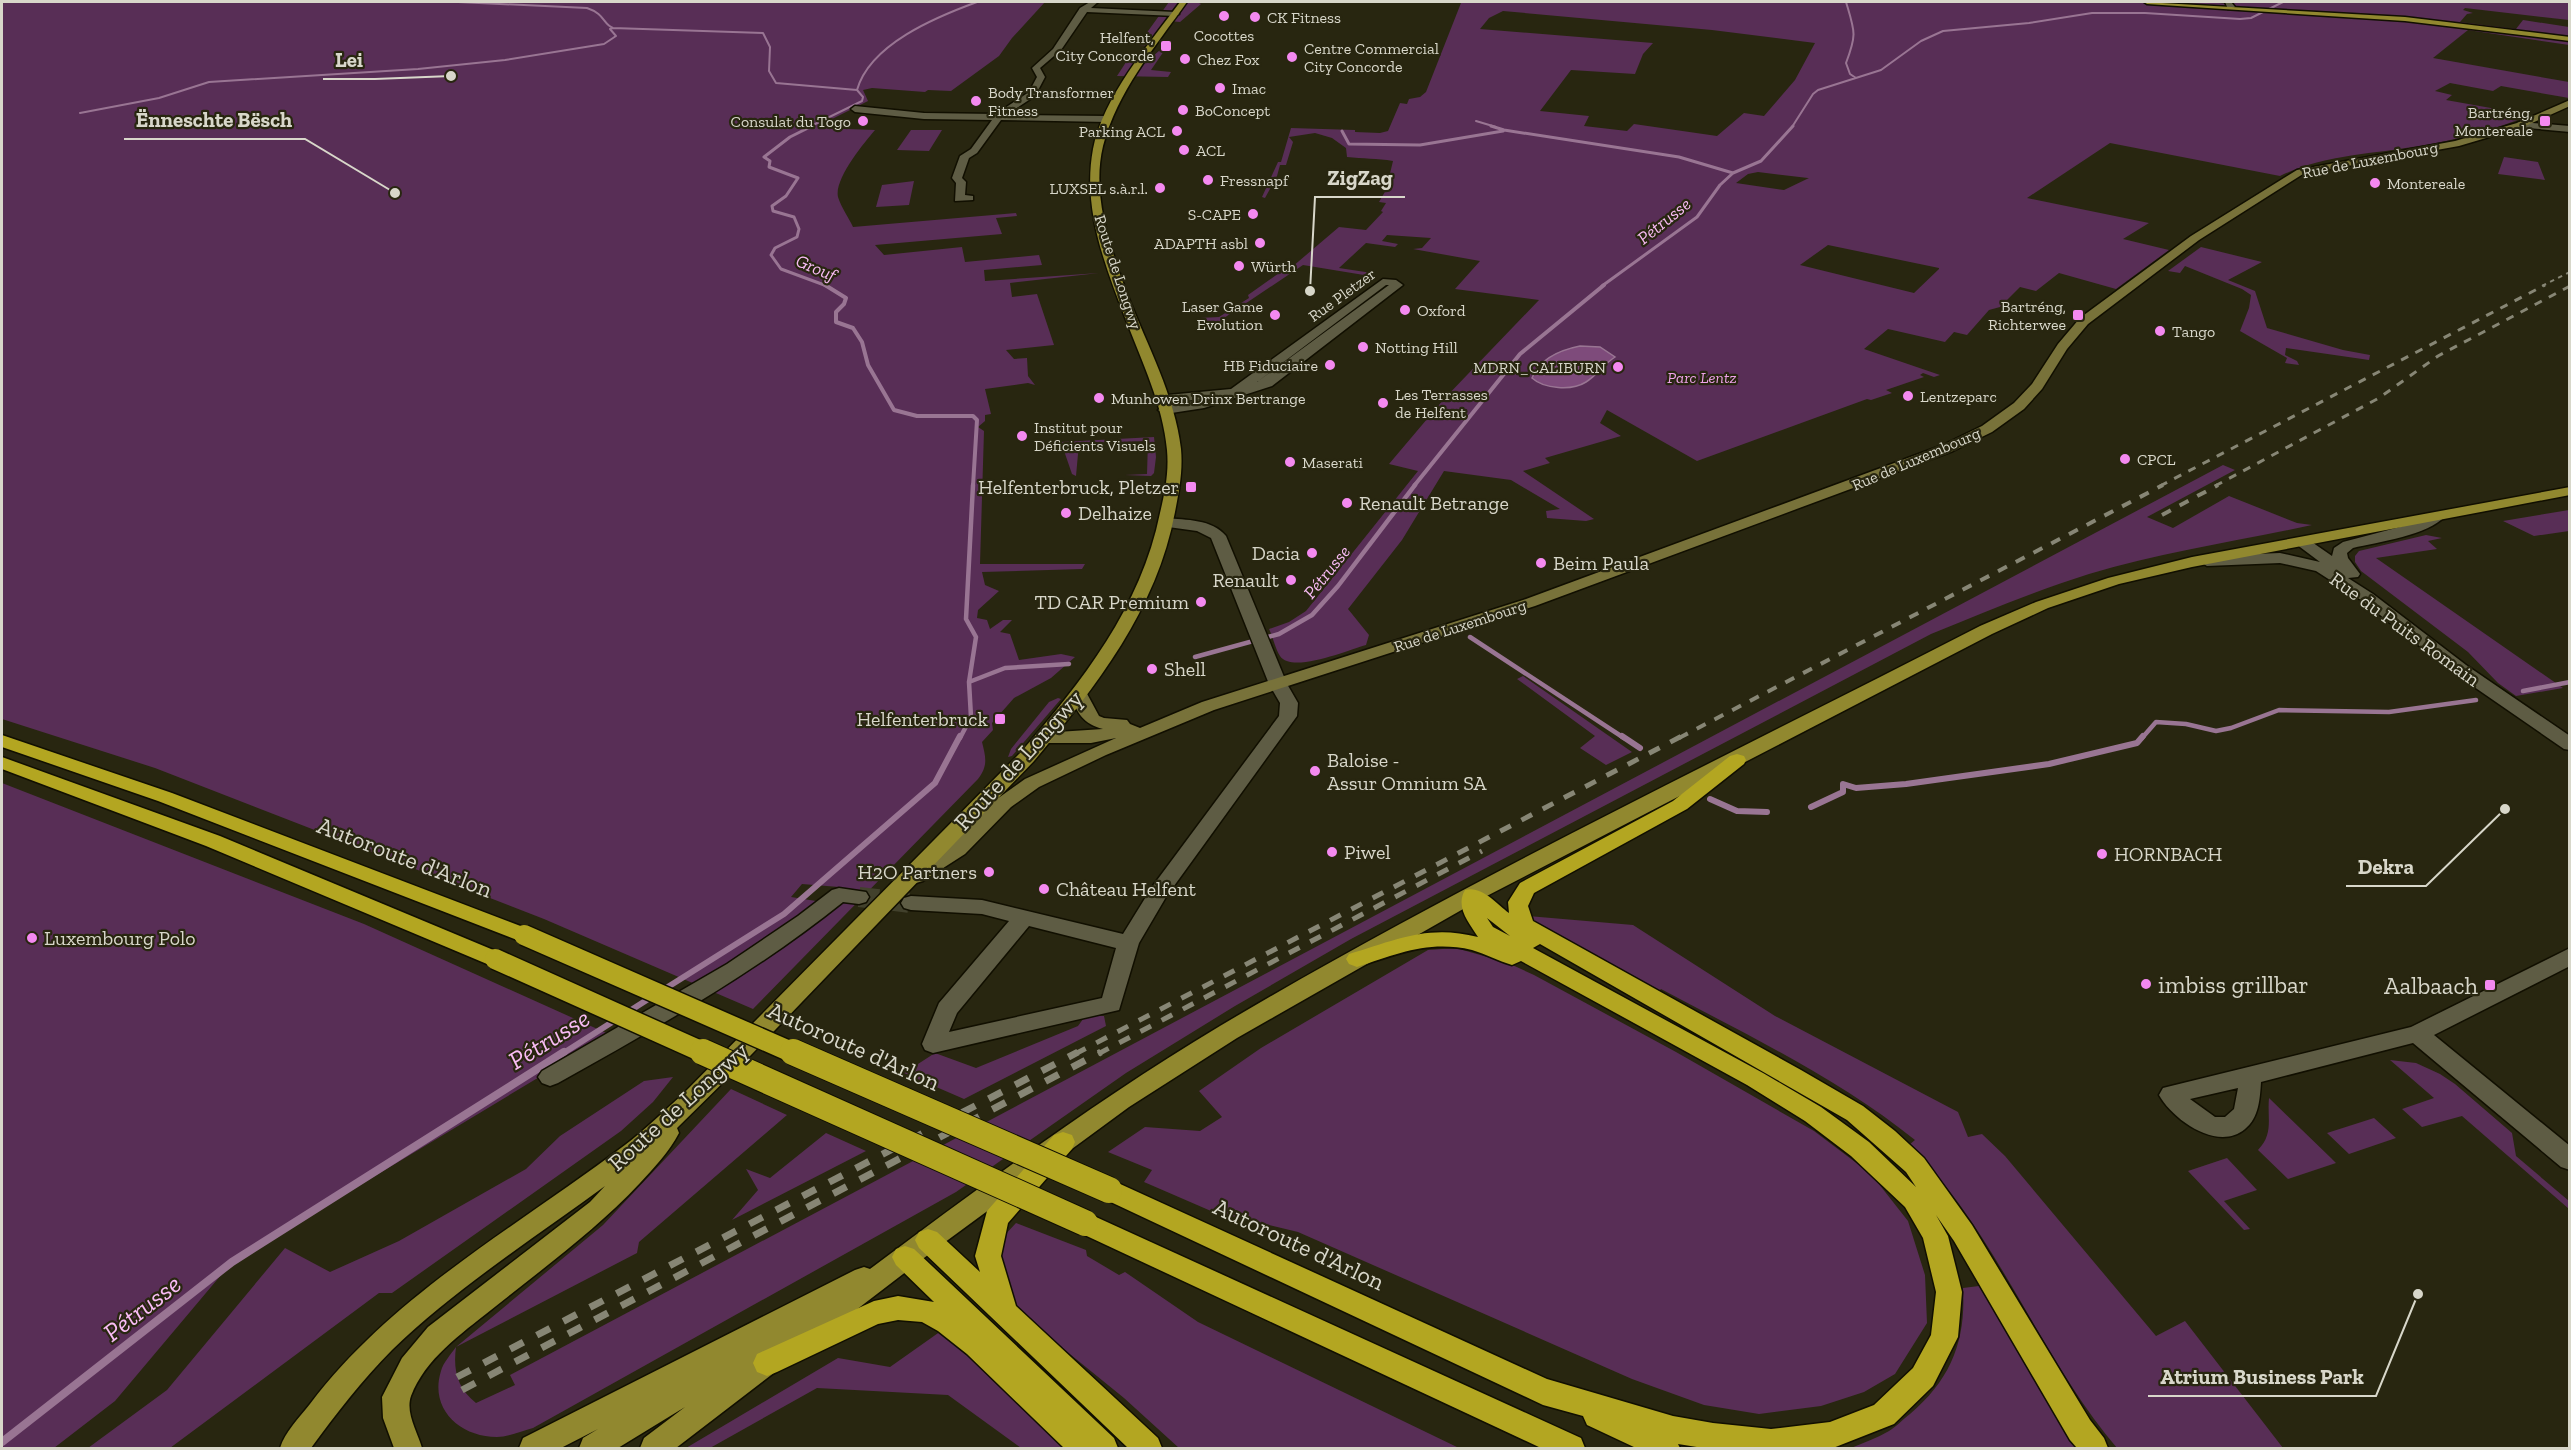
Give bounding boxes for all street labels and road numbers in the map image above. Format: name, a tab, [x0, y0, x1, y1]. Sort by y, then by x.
street label: Rue de Luxembourg	[2300, 137, 2440, 182]
street label: Route de Longwy	[1091, 212, 1146, 332]
street label: Rue Pletzer	[1305, 264, 1380, 326]
street label: Rue de Luxembourg	[1849, 423, 1983, 495]
street label: Rue du Puits Romain	[2325, 567, 2485, 692]
street label: Rue de Luxembourg	[1391, 596, 1529, 656]
street label: Route de Longwy	[947, 683, 1089, 836]
street label: Autoroute d'Arlon	[313, 810, 497, 904]
street label: Autoroute d'Arlon	[763, 995, 945, 1097]
street label: Route de Longwy	[602, 1035, 755, 1177]
street label: Autoroute d'Arlon	[1209, 1192, 1389, 1296]

